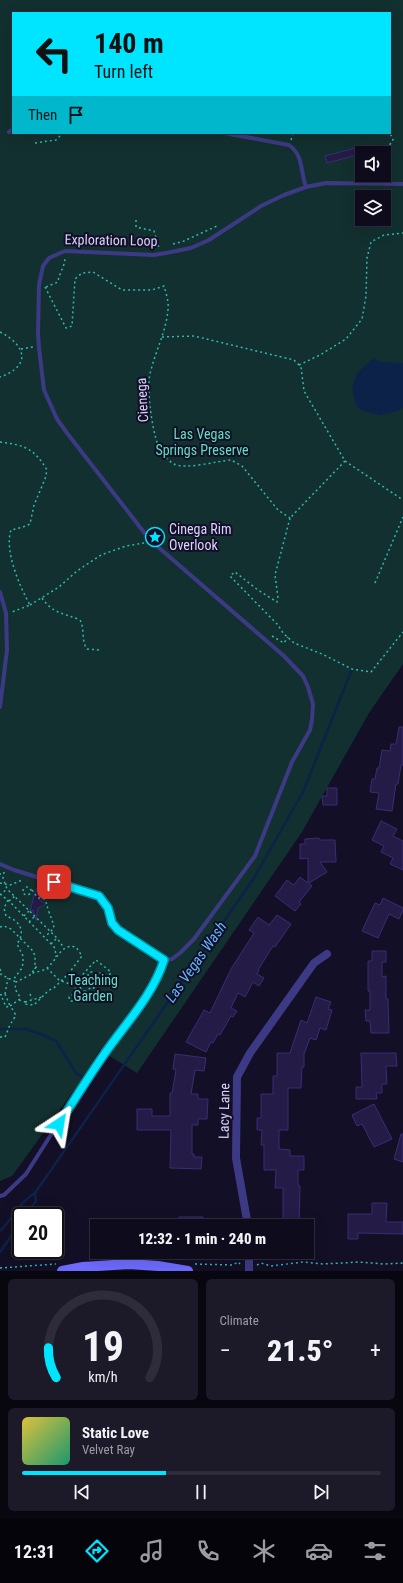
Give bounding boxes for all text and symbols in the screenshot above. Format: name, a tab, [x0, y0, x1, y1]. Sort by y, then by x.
text: 140 m	[94, 27, 164, 60]
icon: left	[28, 28, 80, 80]
text: Turn left	[94, 61, 153, 82]
icon: arrive	[65, 104, 87, 126]
text: Then	[28, 106, 57, 124]
map controls	[355, 146, 391, 226]
button: sound	[355, 146, 391, 182]
button: layers	[355, 190, 391, 226]
street label: Exploration Loop	[64, 231, 158, 249]
street label: Cienega	[133, 377, 151, 423]
park label: Las Vegas Springs Preserve	[155, 426, 249, 458]
place label: Cinega Rim Overlook	[169, 521, 232, 553]
place icon: Cinega Rim Overlook	[144, 526, 166, 548]
pin	[37, 865, 71, 899]
icon: arrive	[43, 871, 65, 893]
water label: Las Vegas Wash	[162, 918, 230, 1006]
park label: Teaching Garden	[68, 972, 118, 1004]
street label: Lacy Lane	[216, 1083, 232, 1139]
position arrow	[38, 1103, 80, 1145]
speed limit sign: 20	[12, 1207, 64, 1259]
text: 12:32 · 1 min · 240 m	[138, 1230, 266, 1248]
text: Climate	[220, 1313, 259, 1328]
text: 19	[82, 1321, 124, 1370]
text: 21.5°	[267, 1333, 334, 1368]
text: −	[220, 1338, 231, 1363]
text: +	[370, 1338, 381, 1363]
text: km/h	[88, 1368, 117, 1384]
text: Static Love	[82, 1424, 149, 1442]
text: Velvet Ray	[82, 1442, 135, 1457]
icon: previous	[71, 1481, 93, 1503]
icon: pause	[190, 1481, 212, 1503]
icon: next	[310, 1481, 332, 1503]
icon: directions	[83, 1537, 111, 1565]
icon: music	[138, 1537, 166, 1565]
icon: phone	[194, 1537, 222, 1565]
icon: climate	[250, 1537, 278, 1565]
icon: car	[305, 1537, 333, 1565]
icon: filters	[361, 1537, 389, 1565]
text: 12:31	[14, 1541, 55, 1562]

